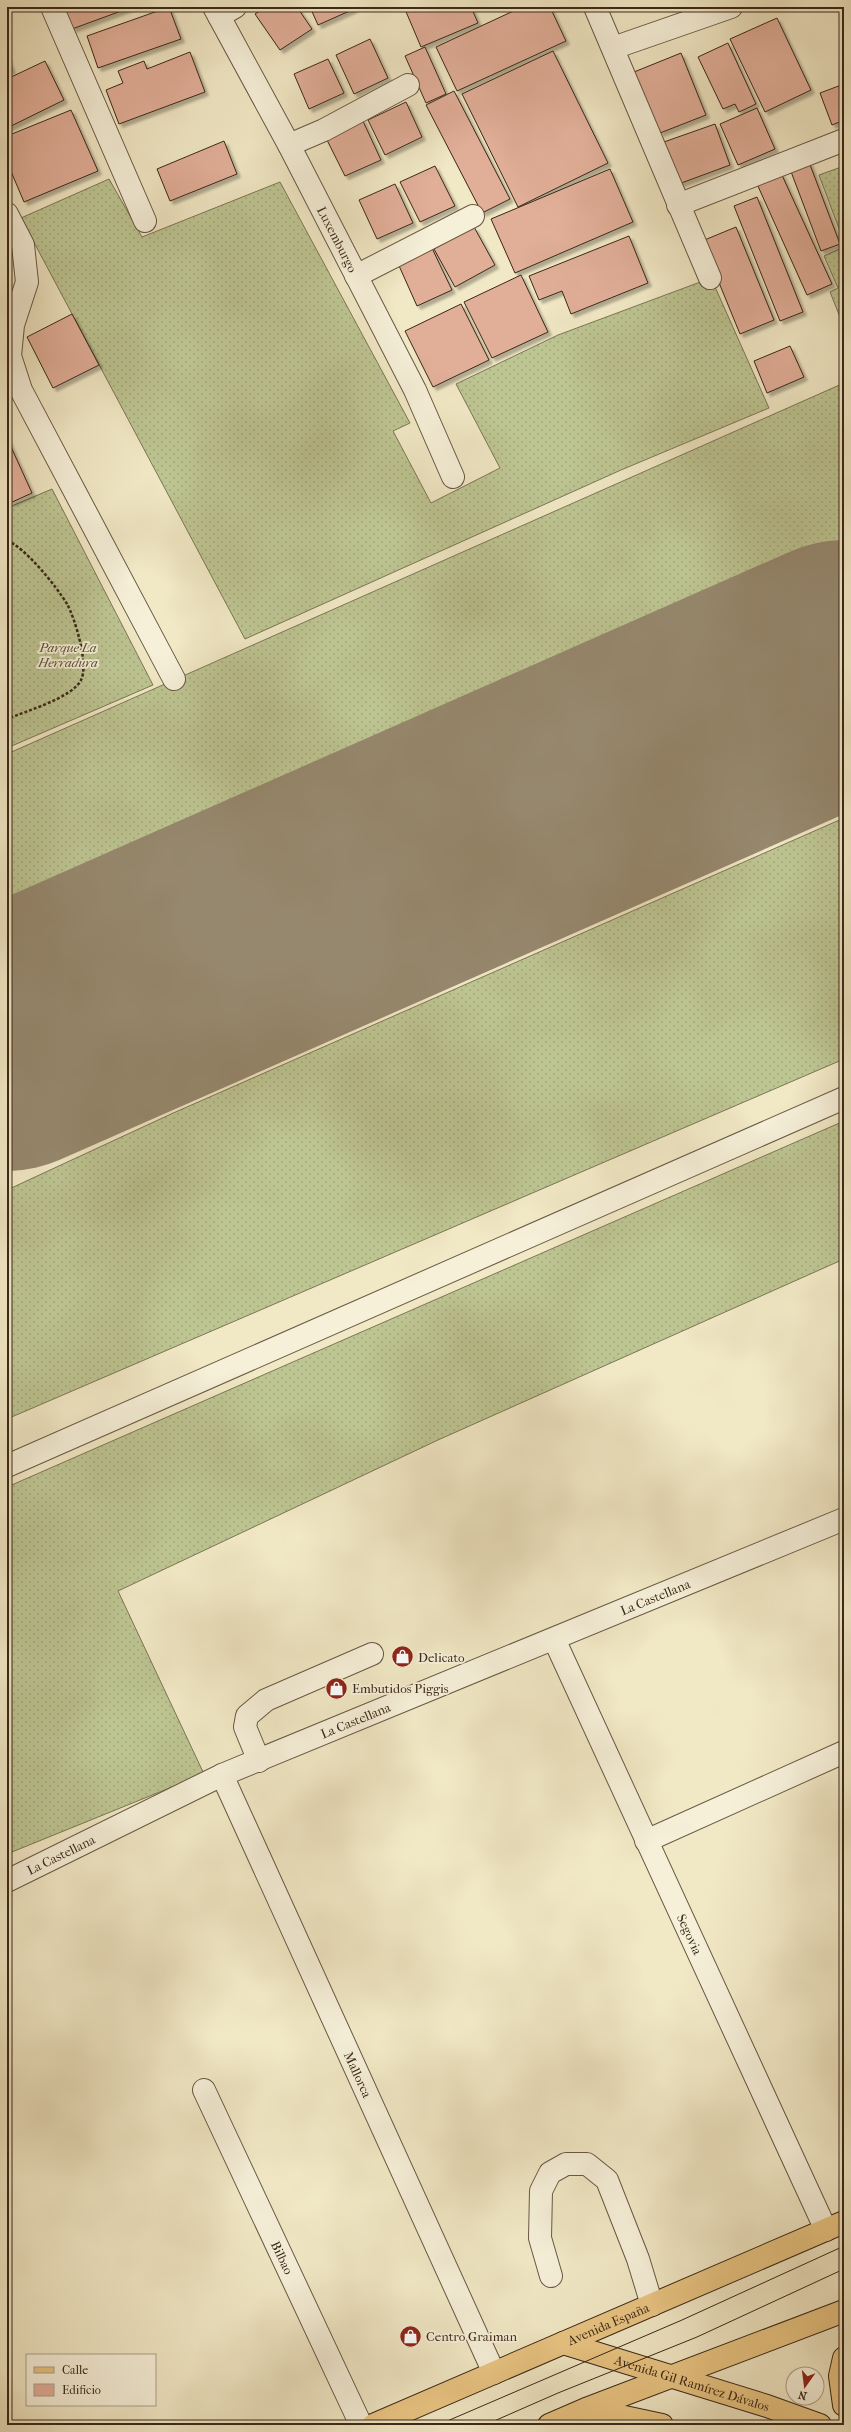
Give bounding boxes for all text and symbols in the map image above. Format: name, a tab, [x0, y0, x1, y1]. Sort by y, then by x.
street label: Luxemburgo	[314, 204, 361, 275]
park label: Parque La Herradura	[37, 640, 98, 670]
street label: La Castellana	[618, 1575, 693, 1618]
shop icon: Delicato	[390, 1644, 416, 1670]
place label: Delicato	[418, 1650, 465, 1665]
shop icon: Embutidos Piggis	[324, 1675, 350, 1701]
place label: Embutidos Piggis	[352, 1681, 449, 1696]
street label: La Castellana	[318, 1699, 393, 1741]
street label: La Castellana	[24, 1831, 98, 1878]
street label: Segovia	[674, 1912, 706, 1958]
street label: Mallorca	[341, 2049, 376, 2101]
street label: Bilbao	[268, 2238, 297, 2277]
street label: Avenida España	[564, 2299, 652, 2348]
shop icon: Centro Graiman	[397, 2323, 423, 2349]
place label: Centro Graiman	[426, 2329, 518, 2344]
street label: Avenida Gil Ramírez Dávalos	[612, 2352, 771, 2414]
legend	[26, 2354, 156, 2406]
text: Calle	[62, 2363, 88, 2377]
north arrow	[785, 2366, 825, 2406]
text: Edificio	[62, 2383, 101, 2397]
text: N	[796, 2388, 808, 2403]

